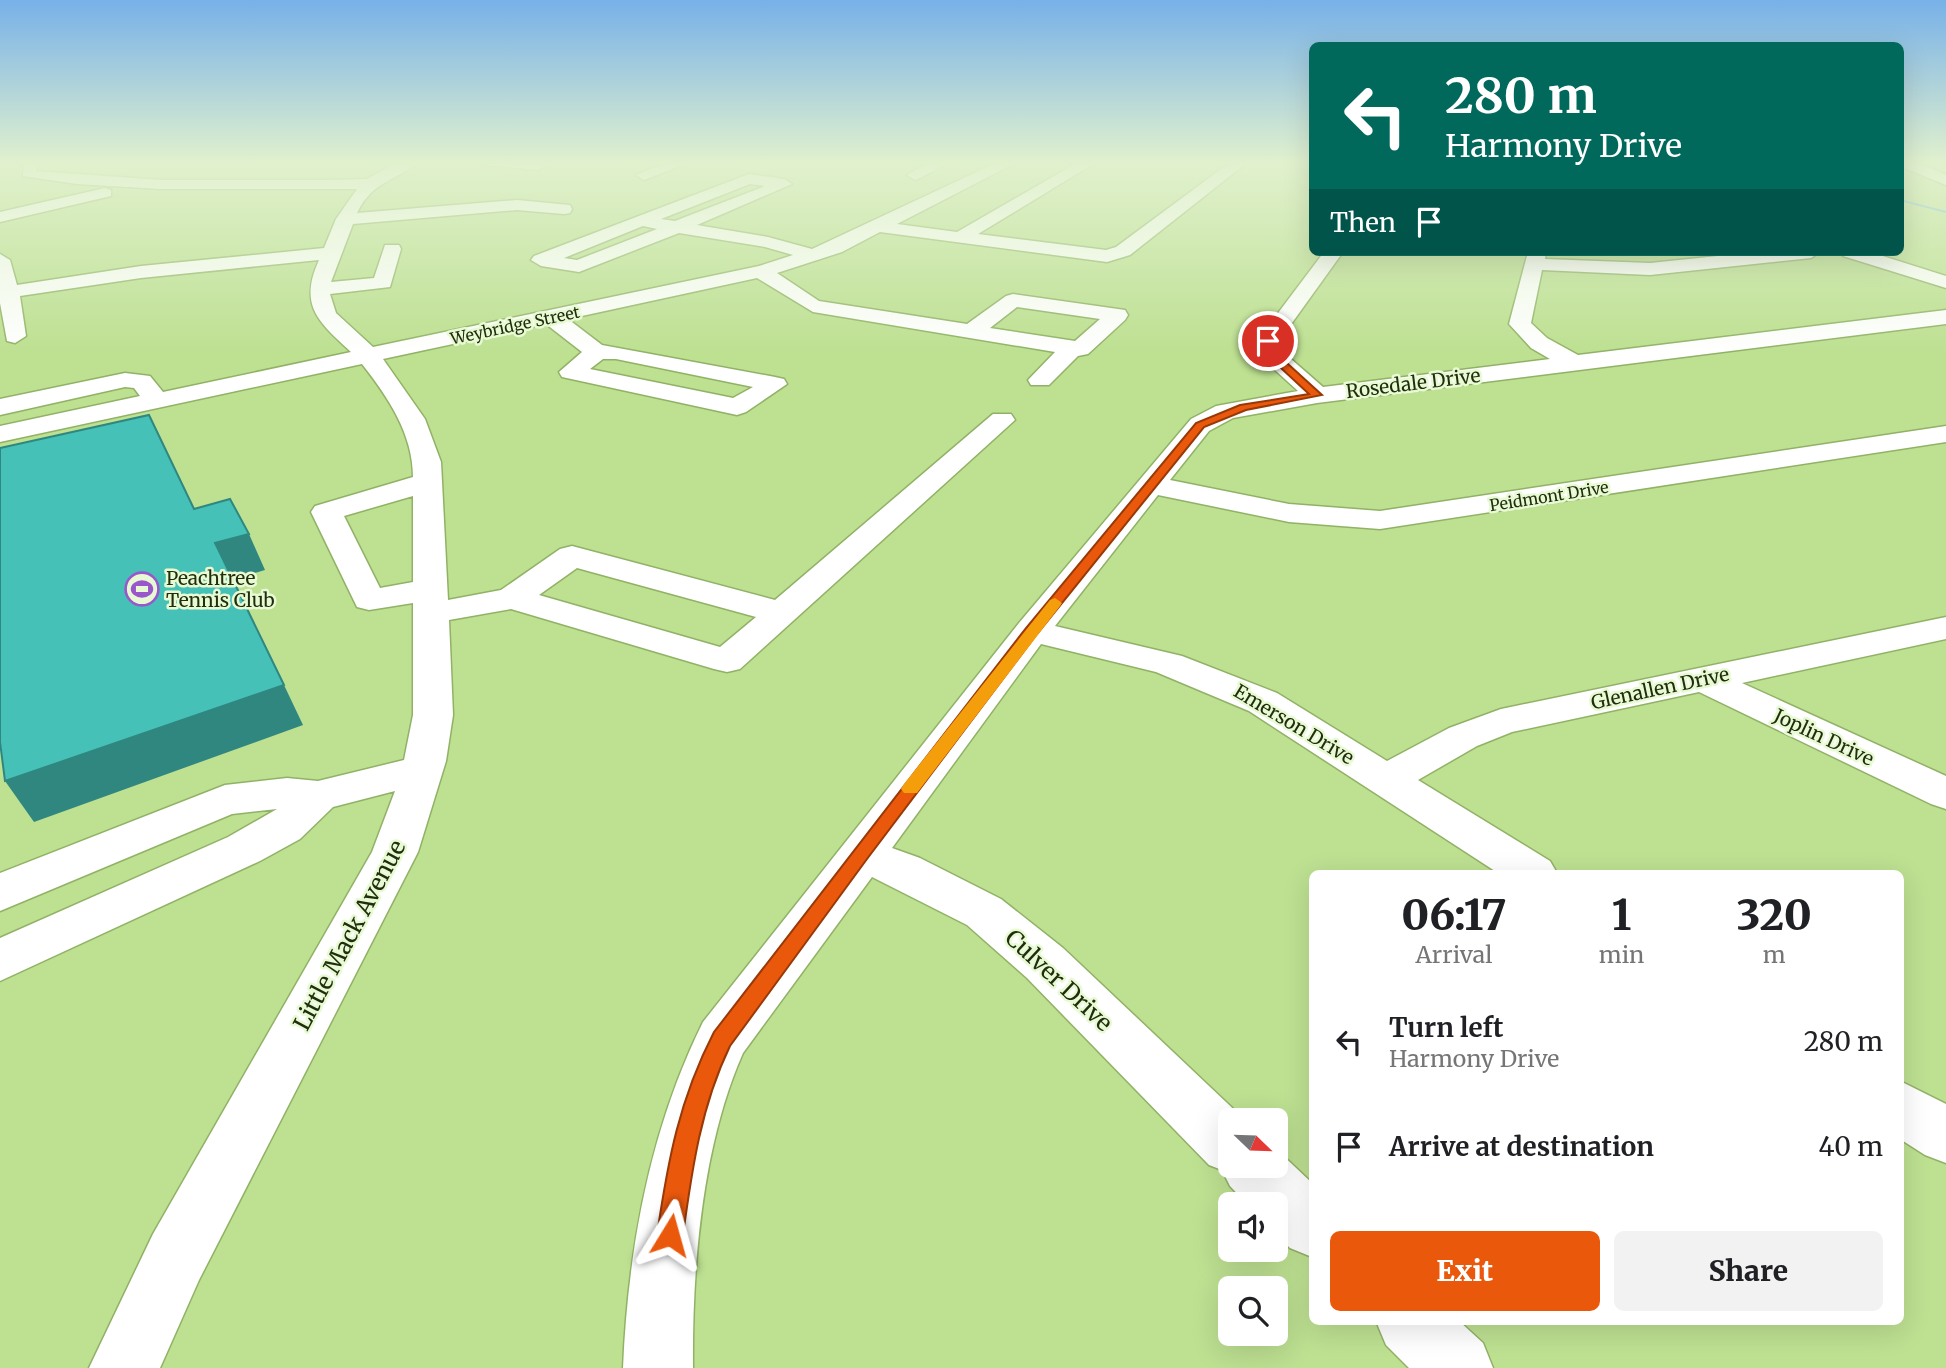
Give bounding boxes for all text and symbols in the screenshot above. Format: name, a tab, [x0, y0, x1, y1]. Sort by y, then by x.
text: 280 m	[1445, 65, 1597, 126]
icon: left	[1330, 70, 1421, 161]
text: Harmony Drive	[1445, 126, 1682, 166]
icon: arrive	[1410, 203, 1448, 241]
text: Then	[1330, 206, 1396, 239]
street label: Weybridge Street	[447, 301, 582, 349]
pin	[1238, 311, 1298, 371]
icon: arrive	[1249, 322, 1287, 360]
street label: Rosedale Drive	[1344, 363, 1482, 403]
street label: Peidmont Drive	[1488, 477, 1610, 515]
place label: Peachtree Tennis Club	[166, 566, 275, 612]
sports icon: Peachtree Tennis Club	[123, 570, 161, 608]
street label: Glenallen Drive	[1589, 662, 1731, 714]
street label: Emerson Drive	[1230, 679, 1358, 769]
street label: Joplin Drive	[1769, 703, 1878, 771]
street label: Little Mack Avenue	[287, 835, 411, 1035]
text: 06:17	[1401, 889, 1507, 941]
text: 1	[1612, 889, 1631, 941]
text: 320	[1737, 889, 1812, 941]
street label: Culver Drive	[999, 923, 1119, 1037]
text: Arrival	[1416, 940, 1492, 969]
text: min	[1599, 940, 1644, 969]
text: m	[1763, 940, 1786, 969]
text: Turn left	[1389, 1011, 1503, 1044]
icon: left	[1330, 1023, 1368, 1061]
text: 280 m	[1804, 1025, 1883, 1058]
text: Harmony Drive	[1389, 1044, 1559, 1073]
north arrow	[1218, 1108, 1288, 1178]
map controls	[1218, 1108, 1288, 1346]
icon: arrive	[1330, 1128, 1368, 1166]
text: Arrive at destination	[1389, 1130, 1654, 1163]
text: 40 m	[1819, 1130, 1883, 1163]
button: sound	[1218, 1192, 1288, 1262]
position arrow	[633, 1198, 707, 1272]
button: Exit	[1330, 1231, 1600, 1311]
button: Share	[1614, 1231, 1883, 1311]
button: search	[1218, 1276, 1288, 1346]

